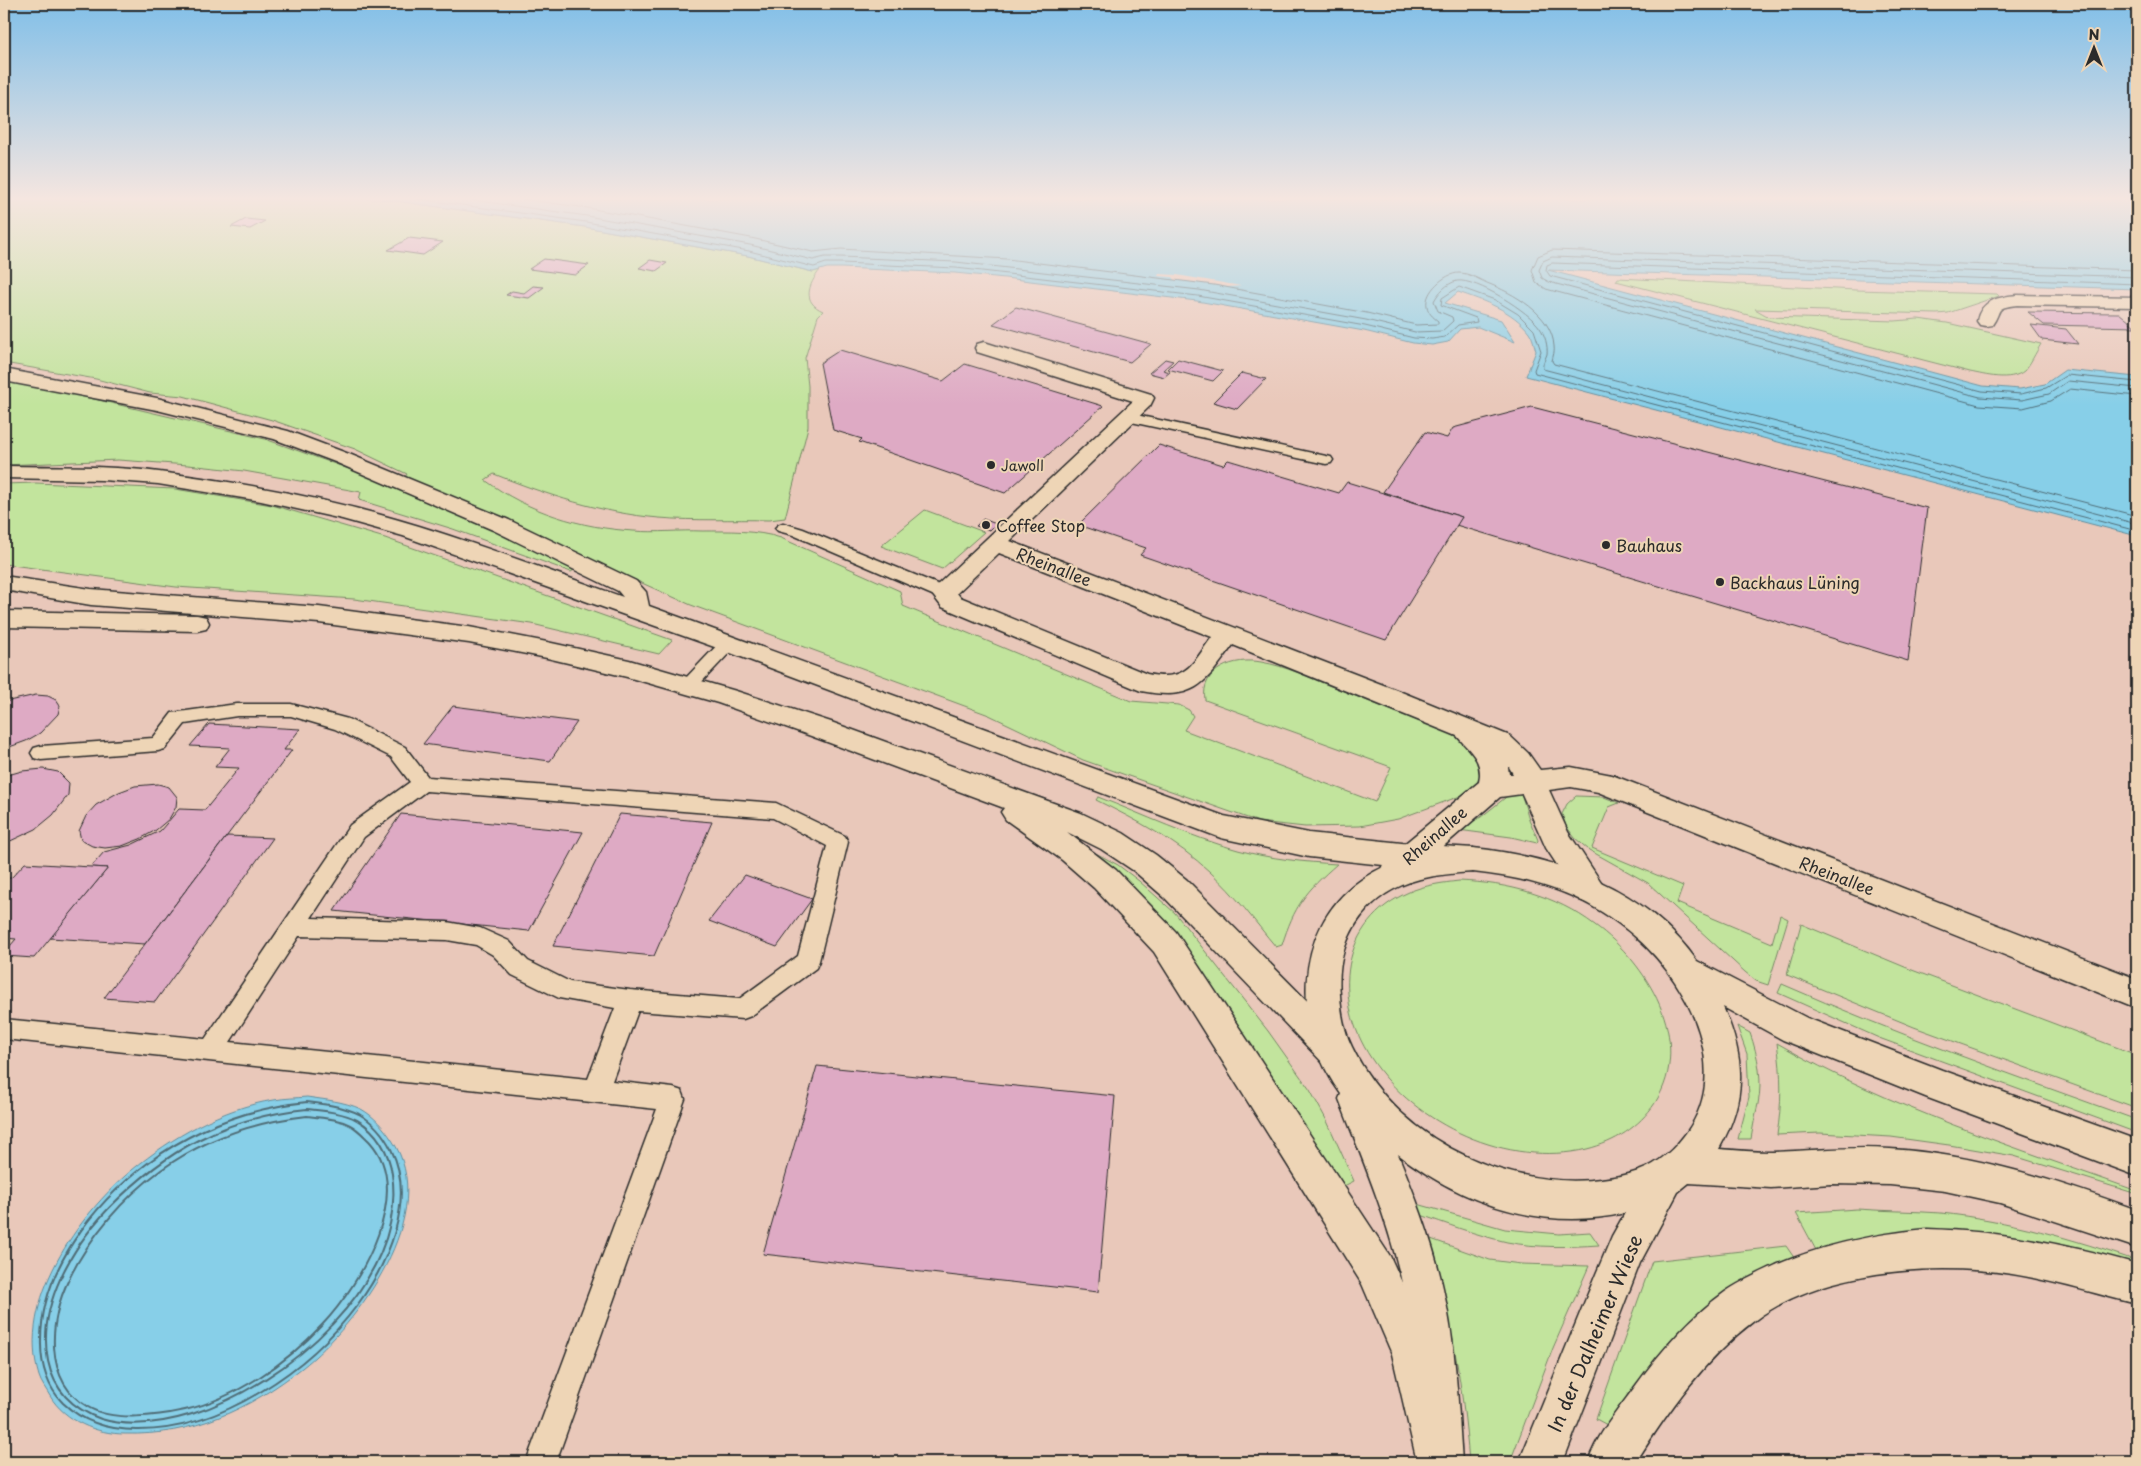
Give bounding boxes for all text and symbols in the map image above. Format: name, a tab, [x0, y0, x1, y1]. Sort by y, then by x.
north arrow	[2068, 22, 2118, 72]
text: N	[2088, 24, 2100, 45]
place label: Jawoll	[1001, 455, 1044, 476]
marker: Jawoll	[985, 459, 997, 471]
place label: Coffee Stop	[996, 513, 1085, 537]
marker: Coffee Stop	[980, 519, 992, 531]
place label: Bauhaus	[1616, 533, 1682, 557]
marker: Bauhaus	[1600, 539, 1612, 551]
street label: Rheinallee	[1013, 541, 1095, 591]
place label: Backhaus Lüning	[1730, 570, 1860, 594]
marker: Backhaus Lüning	[1714, 576, 1726, 588]
street label: Rheinallee	[1396, 800, 1472, 870]
street label: Rheinallee	[1796, 850, 1878, 900]
street label: In der Dalheimer Wiese	[1540, 1230, 1648, 1436]

